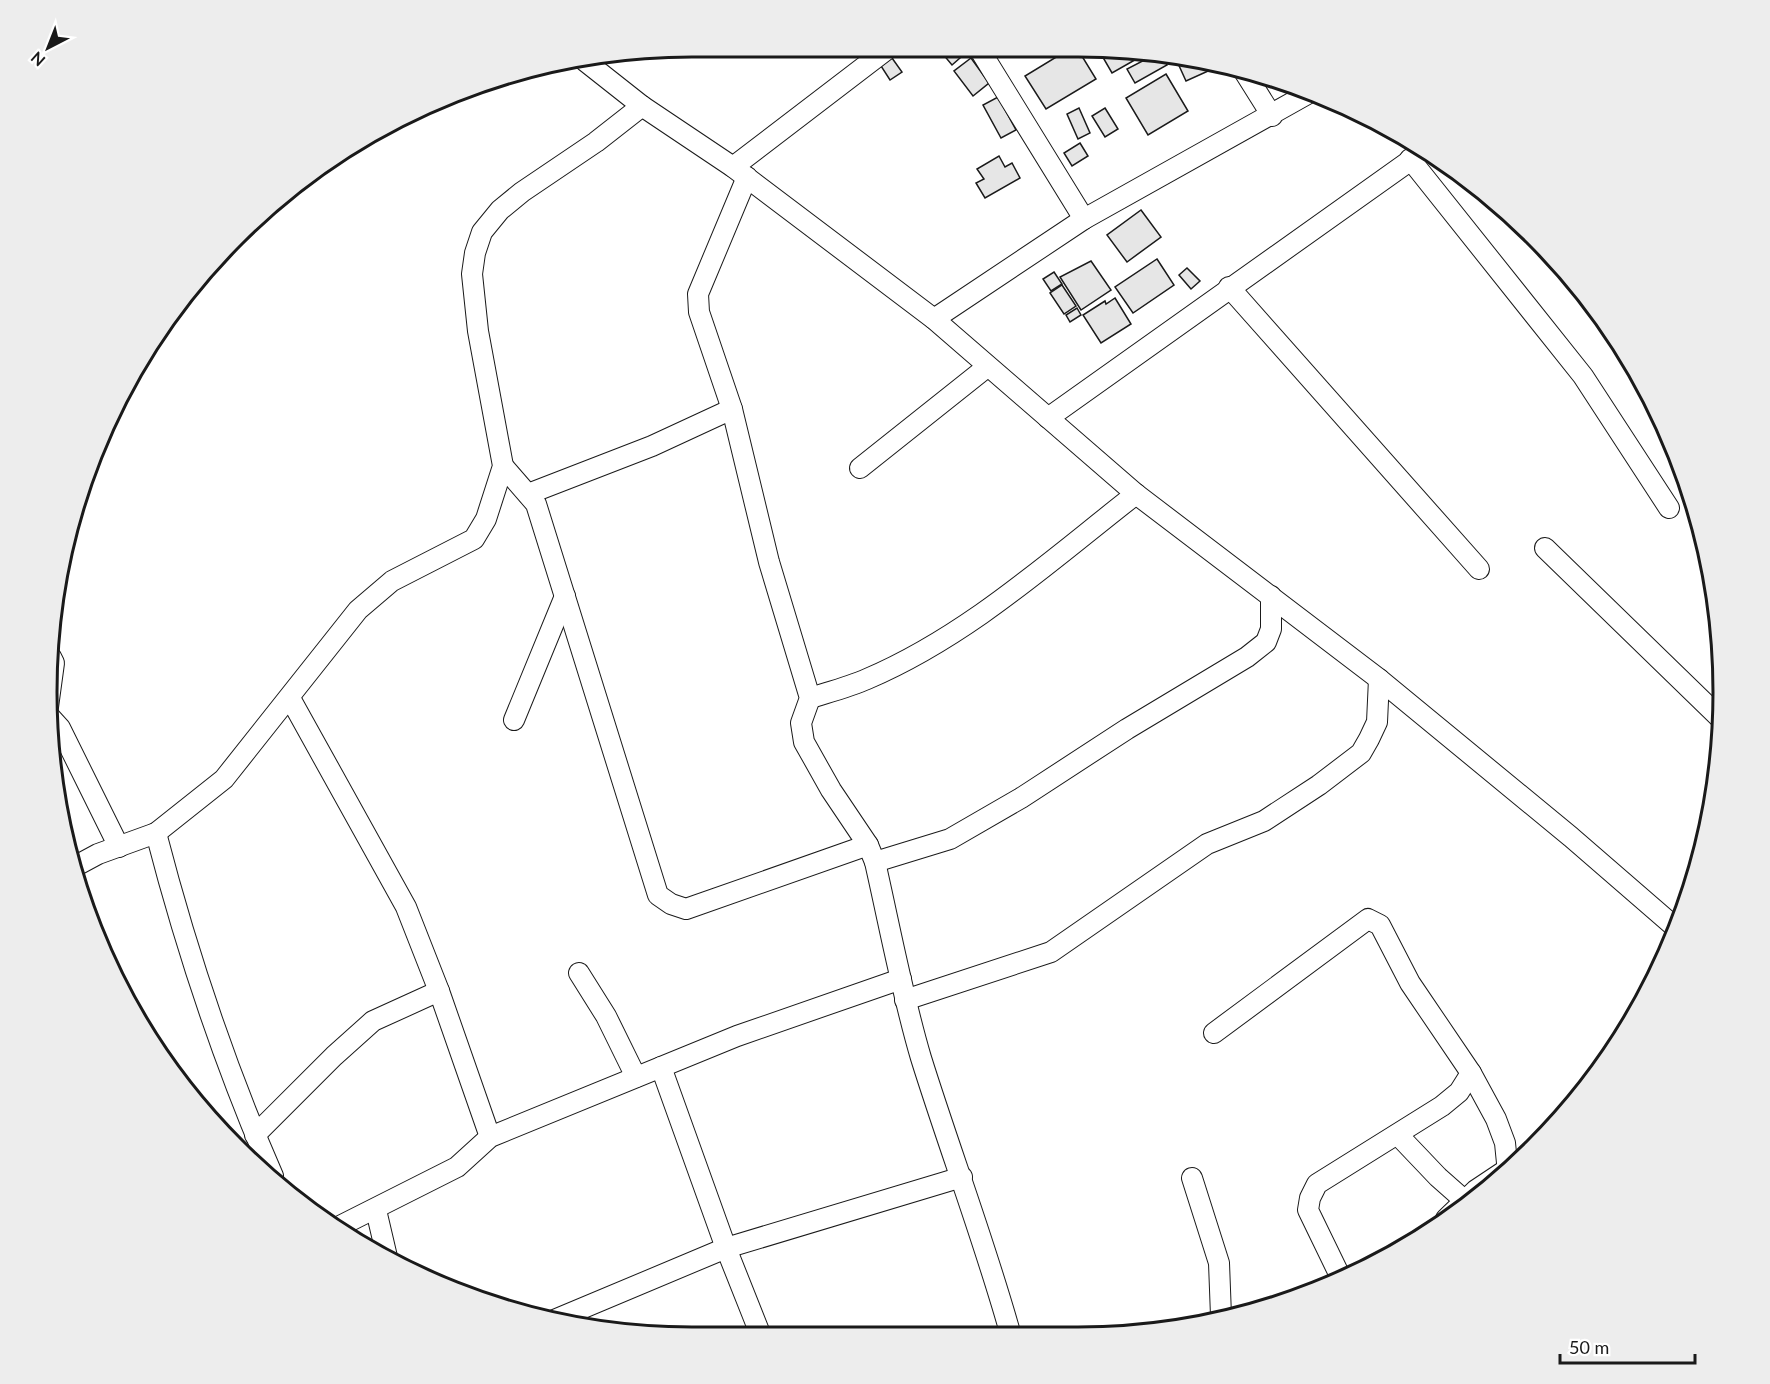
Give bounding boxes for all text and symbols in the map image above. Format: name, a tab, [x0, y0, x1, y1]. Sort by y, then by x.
north arrow	[18, 18, 78, 78]
text: N	[27, 48, 49, 71]
scale bar	[1560, 1327, 1695, 1365]
text: 50 m	[1569, 1336, 1609, 1358]

